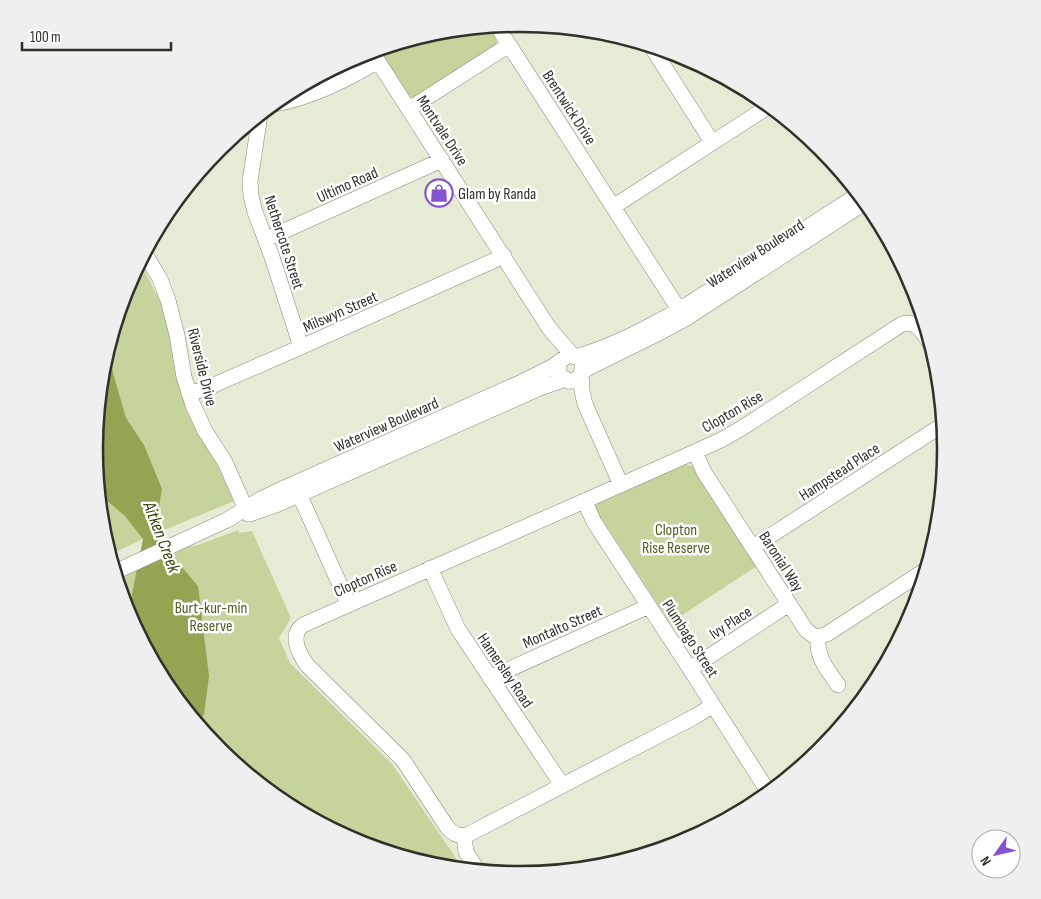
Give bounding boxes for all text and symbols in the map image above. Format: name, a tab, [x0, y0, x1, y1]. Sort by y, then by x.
scale bar	[22, 20, 171, 52]
text: 100 m	[30, 28, 61, 47]
street label: Brentwick Drive	[538, 67, 600, 149]
street label: Montvale Drive	[412, 92, 472, 170]
street label: Ultimo Road	[314, 163, 381, 207]
shop icon: Glam by Randa	[424, 178, 454, 208]
place label: Glam by Randa	[458, 185, 536, 204]
street label: Nethercote Street	[259, 193, 308, 292]
street label: Waterview Boulevard	[704, 216, 808, 293]
street label: Milswyn Street	[300, 287, 381, 337]
street label: Riverside Drive	[183, 326, 220, 408]
street label: Clopton Rise	[699, 387, 767, 437]
street label: Waterview Boulevard	[332, 394, 442, 457]
street label: Hampstead Place	[796, 439, 884, 505]
water label: Aitken Creek	[138, 498, 185, 577]
park label: Clopton Rise Reserve	[642, 521, 710, 558]
street label: Baronial Way	[754, 528, 807, 596]
street label: Clopton Rise	[331, 557, 400, 602]
street label: Plumbago Street	[658, 596, 722, 681]
park label: Burt-kur-min Reserve	[175, 599, 247, 636]
street label: Montalto Street	[520, 601, 605, 653]
street label: Ivy Place	[706, 603, 756, 644]
street label: Hamersley Road	[473, 630, 537, 712]
north arrow	[971, 829, 1021, 879]
text: N	[976, 853, 995, 869]

